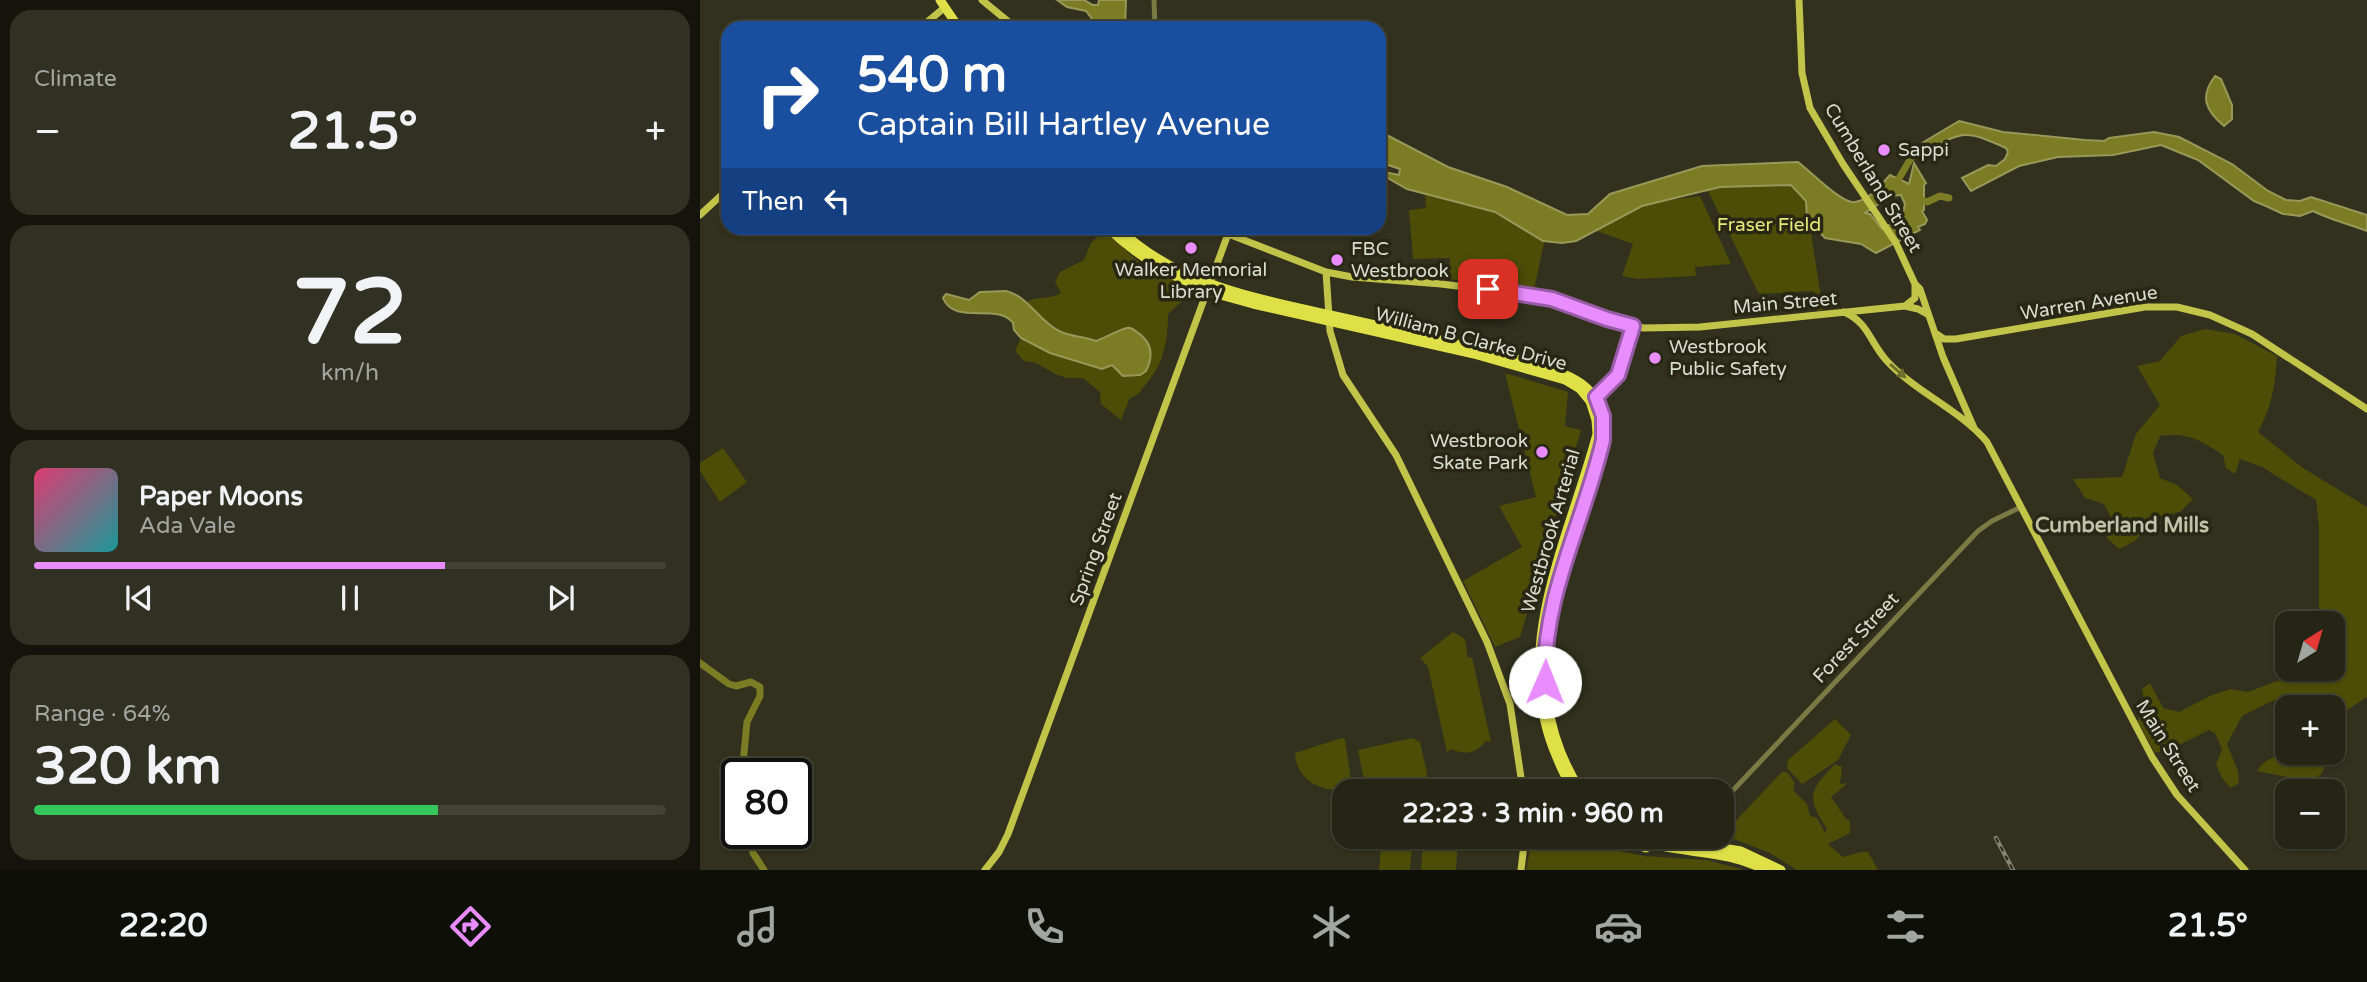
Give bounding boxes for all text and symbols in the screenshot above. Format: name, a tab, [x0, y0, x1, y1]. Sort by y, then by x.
text: 540 m	[857, 46, 1007, 105]
icon: right	[742, 49, 833, 140]
text: Climate	[34, 65, 117, 93]
street label: Cumberland Street	[1820, 99, 1926, 257]
text: 21.5°	[288, 100, 418, 163]
text: Captain Bill Hartley Avenue	[857, 106, 1270, 144]
text: −	[34, 109, 61, 155]
text: +	[645, 109, 666, 155]
place label: Sappi	[1898, 139, 1949, 161]
marker: Sappi	[1876, 142, 1892, 158]
icon: left	[818, 182, 856, 220]
text: Then	[742, 186, 804, 217]
park label: Fraser Field	[1717, 214, 1821, 236]
place label: FBC Westbrook	[1351, 238, 1449, 282]
marker: Walker Memorial Library	[1183, 240, 1199, 256]
marker: FBC Westbrook	[1329, 252, 1345, 268]
text: 72	[293, 258, 407, 368]
place label: Walker Memorial Library	[1115, 259, 1267, 303]
pin	[1458, 259, 1518, 319]
icon: arrive	[1469, 270, 1507, 308]
street label: Warren Avenue	[2019, 281, 2159, 325]
street label: Main Street	[1732, 287, 1838, 319]
street label: William B Clarke Drive	[1373, 303, 1569, 375]
place label: Westbrook Public Safety	[1669, 336, 1787, 380]
marker: Westbrook Public Safety	[1647, 350, 1663, 366]
text: km/h	[321, 359, 379, 387]
one-way arrow	[1889, 363, 1907, 379]
place label: Westbrook Skate Park	[1430, 430, 1528, 474]
marker: Westbrook Skate Park	[1534, 444, 1550, 460]
street label: Westbrook Arterial	[1517, 447, 1585, 615]
text: Paper Moons	[139, 481, 303, 512]
street label: Spring Street	[1065, 490, 1127, 608]
text: Ada Vale	[139, 512, 236, 540]
district label: Cumberland Mills	[2035, 513, 2209, 538]
icon: previous	[120, 579, 158, 617]
icon: pause	[331, 579, 369, 617]
icon: next	[542, 579, 580, 617]
street label: Forest Street	[1809, 588, 1903, 688]
north arrow	[2275, 611, 2345, 681]
map controls	[2275, 611, 2345, 849]
position arrow	[1508, 645, 1582, 719]
button: +	[2275, 695, 2345, 765]
street label: Main Street	[2131, 696, 2205, 796]
text: Range · 64%	[34, 700, 170, 728]
text: 320 km	[34, 735, 222, 798]
speed limit sign: 80	[721, 758, 812, 849]
button: −	[2275, 779, 2345, 849]
text: 22:23 · 3 min · 960 m	[1402, 798, 1664, 829]
icon: directions	[446, 902, 495, 951]
icon: music	[733, 902, 782, 951]
icon: phone	[1020, 902, 1069, 951]
icon: climate	[1307, 902, 1356, 951]
icon: car	[1594, 902, 1643, 951]
icon: filters	[1881, 902, 1930, 951]
text: 22:20	[119, 907, 208, 945]
text: 21.5°	[2168, 907, 2248, 945]

